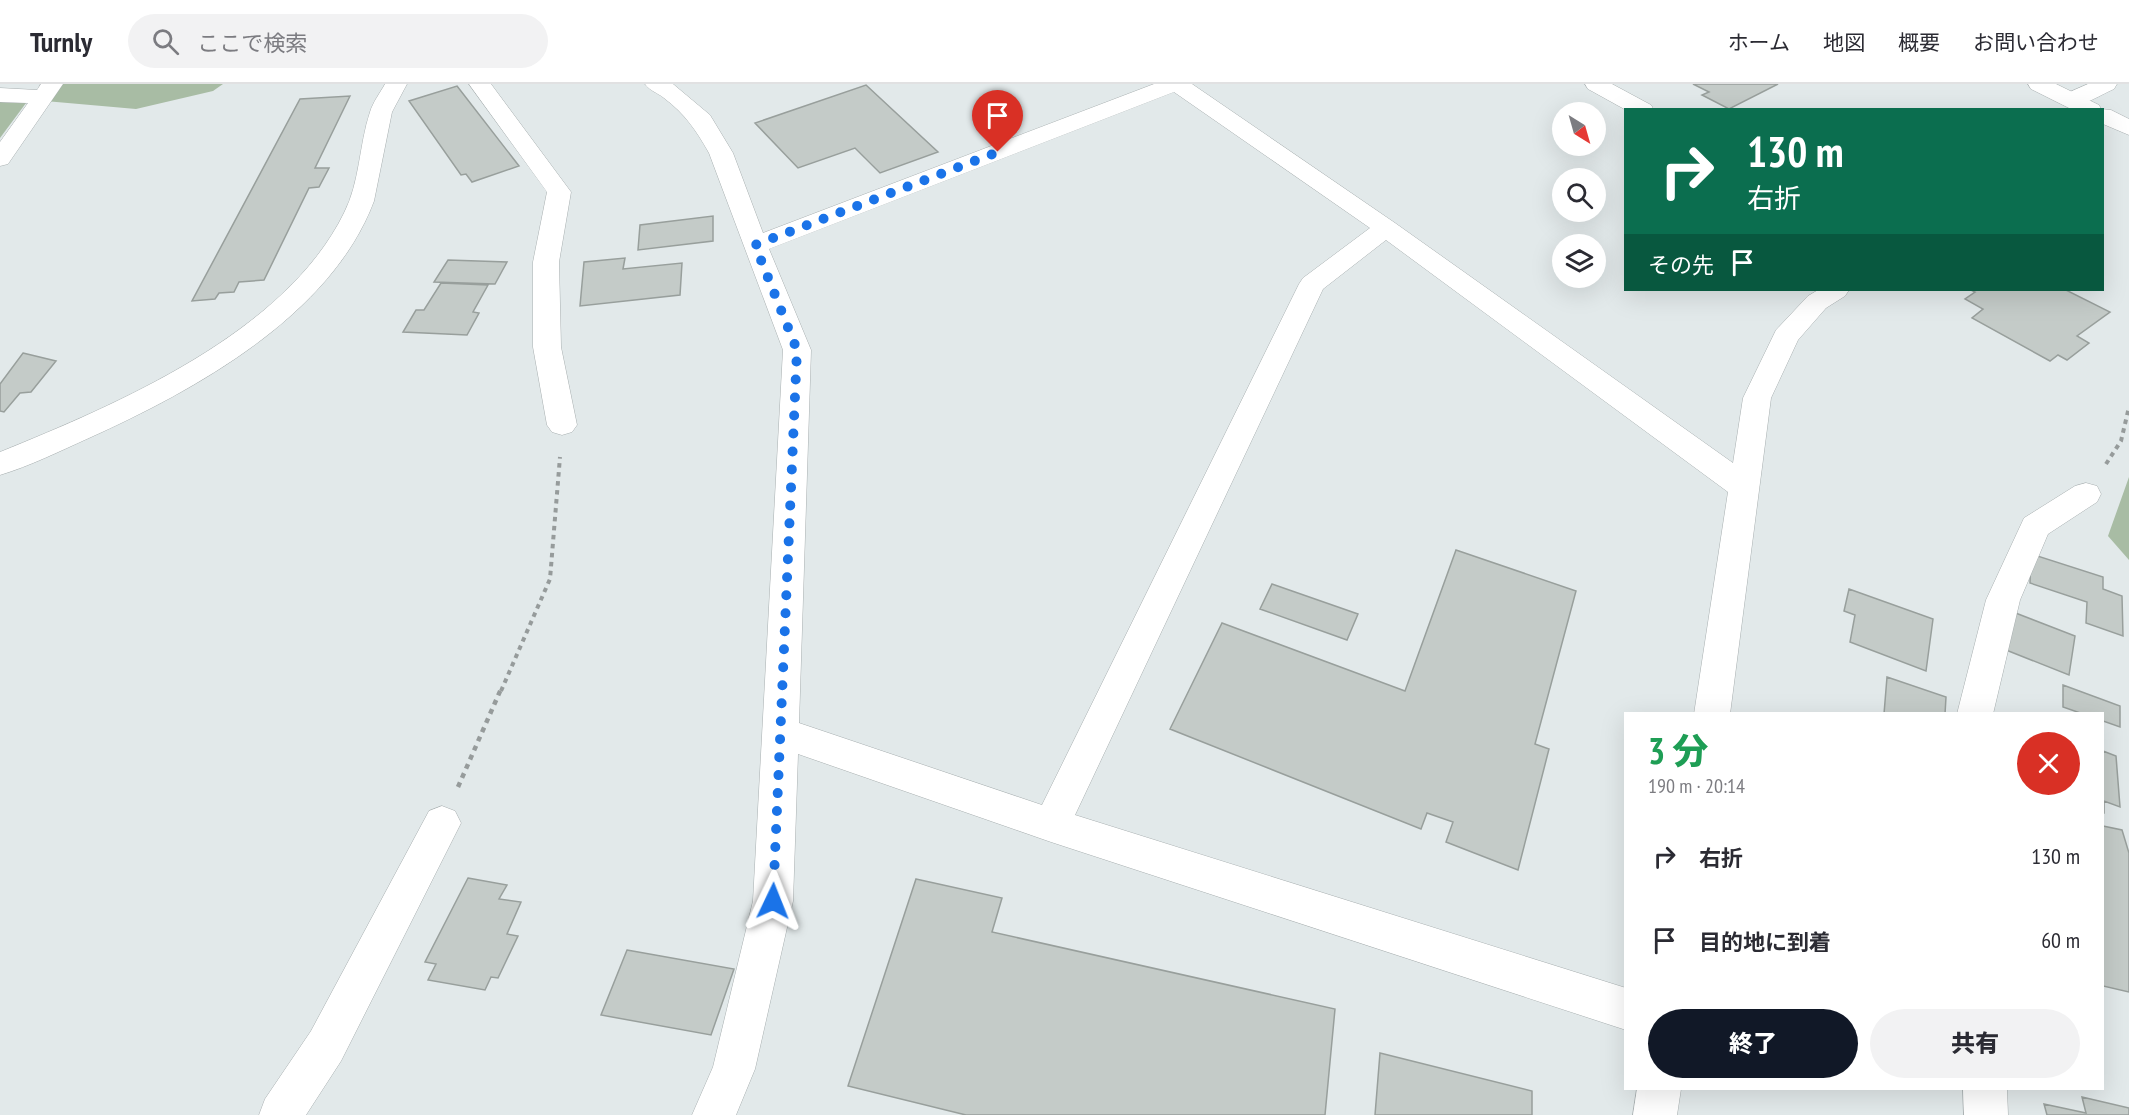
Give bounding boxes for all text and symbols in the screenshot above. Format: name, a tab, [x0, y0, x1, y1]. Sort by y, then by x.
search box	[128, 14, 548, 68]
text: Turnly	[30, 23, 92, 60]
icon: search	[149, 25, 182, 58]
text: ここで検索	[197, 29, 307, 57]
text: ホーム	[1728, 29, 1790, 56]
text: 地図	[1823, 29, 1865, 56]
text: 概要	[1898, 29, 1940, 56]
text: お問い合わせ	[1973, 29, 2099, 56]
pin	[972, 90, 1023, 152]
icon: arrive	[981, 99, 1014, 132]
north arrow	[1552, 102, 1606, 156]
map controls	[1552, 102, 1606, 288]
text: 130 m	[1747, 124, 1844, 179]
icon: right	[1648, 132, 1726, 210]
button: search	[1552, 168, 1606, 222]
text: 右折	[1747, 181, 1801, 215]
button: layers	[1552, 234, 1606, 288]
icon: arrive	[1726, 246, 1759, 279]
text: その先	[1648, 251, 1714, 279]
text: 3 分	[1648, 727, 1709, 774]
button: close	[2017, 732, 2080, 795]
text: 190 m · 20:14	[1648, 773, 1745, 799]
icon: right	[1648, 840, 1681, 873]
text: 130 m	[2031, 842, 2080, 870]
text: 右折	[1699, 844, 1743, 872]
position arrow	[741, 869, 805, 933]
icon: arrive	[1648, 924, 1681, 957]
text: 60 m	[2041, 926, 2080, 954]
text: 目的地に到着	[1699, 928, 1831, 956]
button: 終了	[1648, 1009, 1858, 1078]
button: 共有	[1870, 1009, 2080, 1078]

